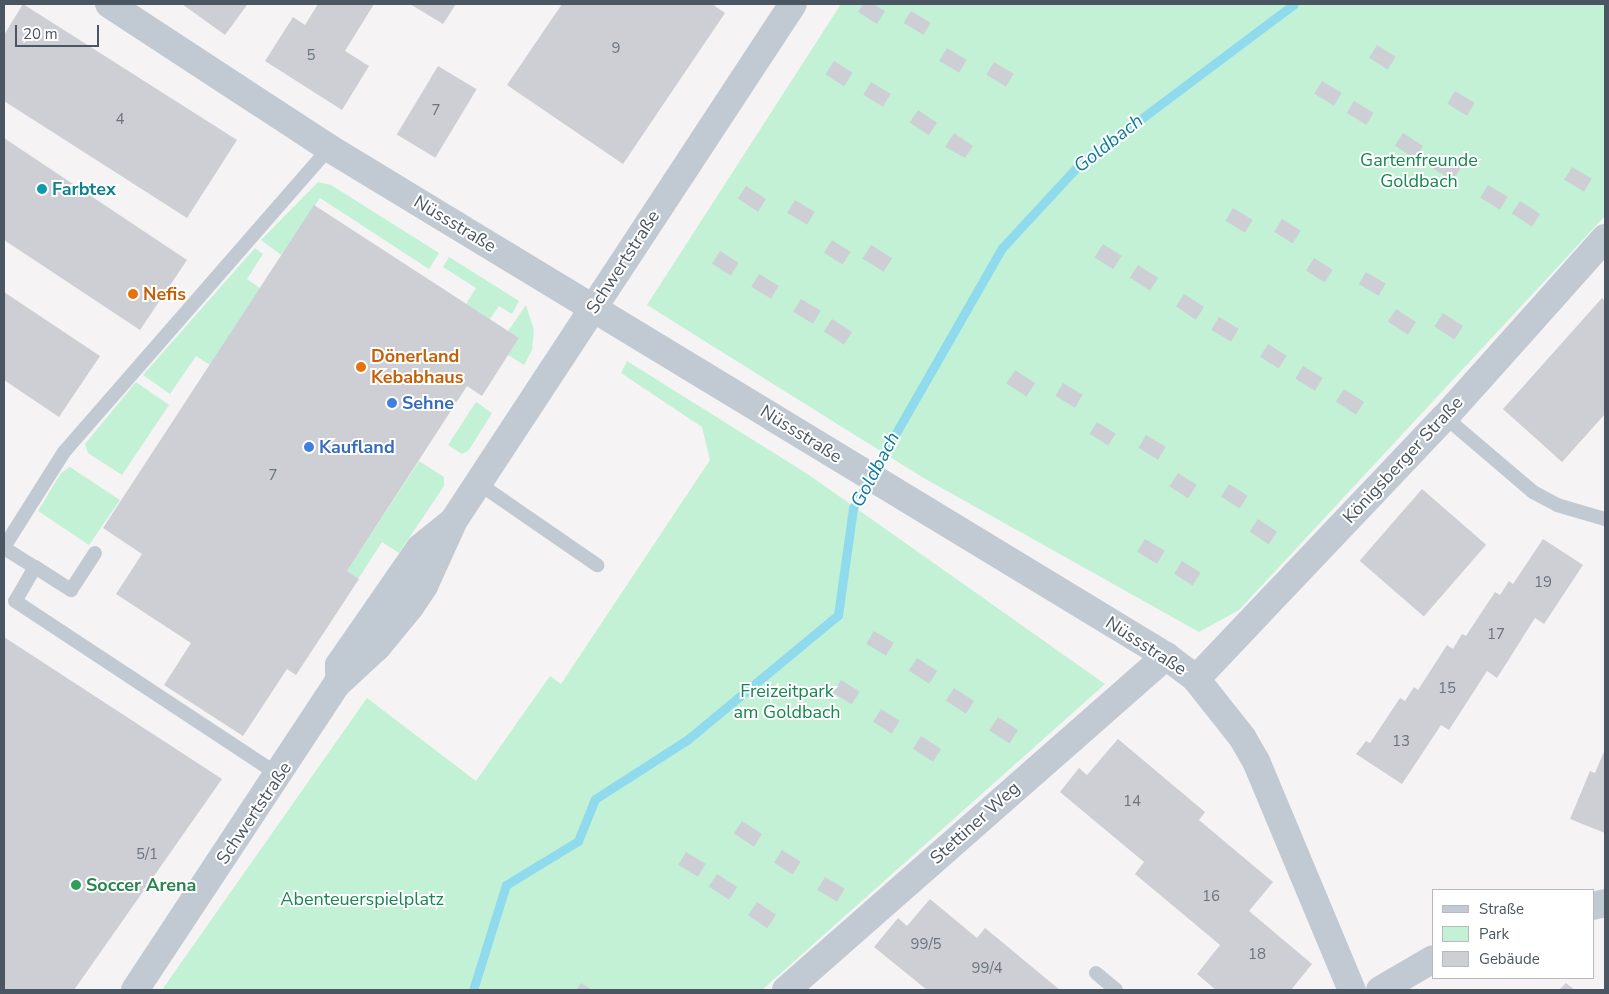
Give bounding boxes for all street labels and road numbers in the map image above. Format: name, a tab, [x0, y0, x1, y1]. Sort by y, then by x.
street label: Nüssstraße	[410, 191, 500, 257]
street label: Schwertstraße	[582, 206, 664, 318]
street label: Königsberger Straße	[1338, 392, 1468, 528]
street label: Nüssstraße	[756, 400, 846, 468]
street label: Nüssstraße	[1101, 612, 1191, 680]
street label: Schwertstraße	[212, 758, 296, 868]
street label: Stettiner Weg	[926, 777, 1024, 869]

